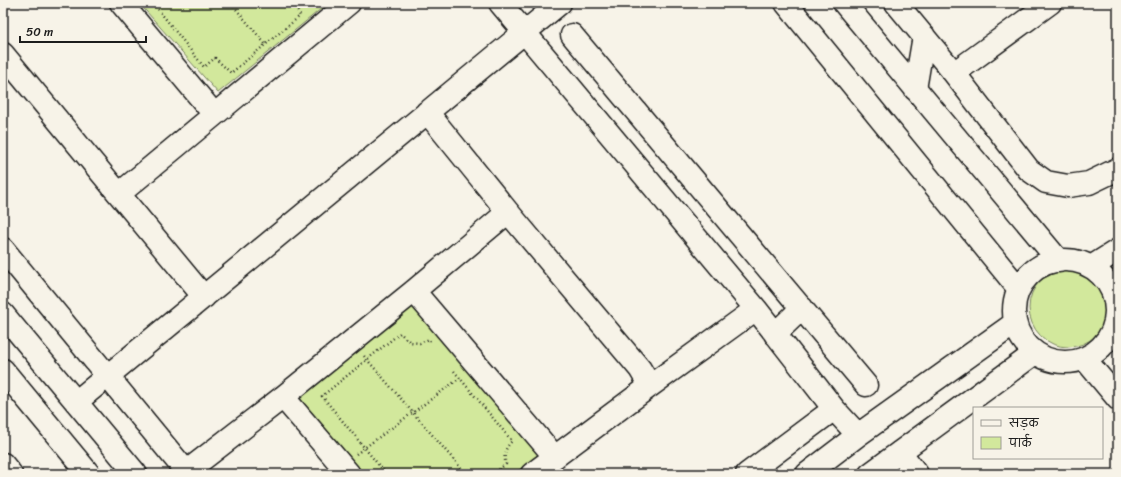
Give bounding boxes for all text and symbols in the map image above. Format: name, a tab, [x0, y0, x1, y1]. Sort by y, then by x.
scale bar	[20, 18, 146, 44]
text: 50 m	[26, 21, 53, 43]
legend	[973, 407, 1103, 459]
text: सड़क	[1008, 412, 1040, 434]
text: पार्क	[1008, 432, 1033, 454]

